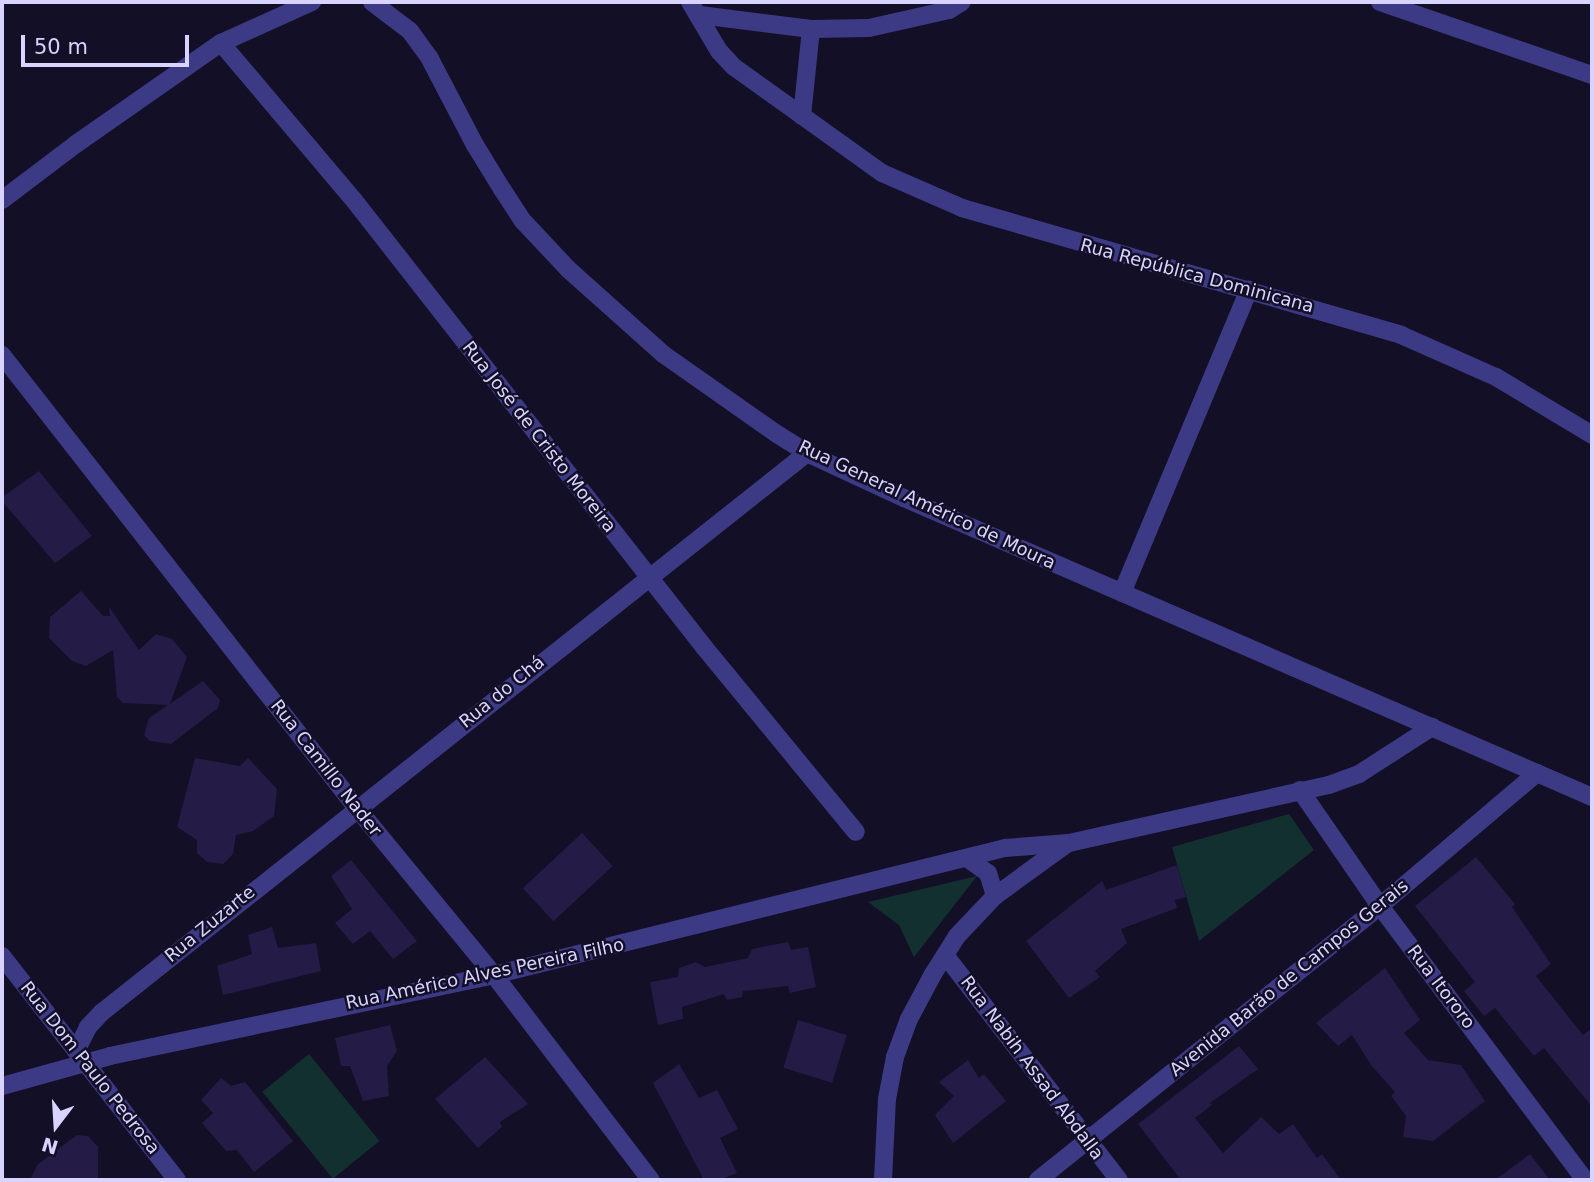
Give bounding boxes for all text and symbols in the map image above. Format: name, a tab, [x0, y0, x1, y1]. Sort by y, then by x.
scale bar	[24, 21, 192, 65]
text: 50 m	[34, 35, 88, 59]
street label: Rua República Dominicana	[1078, 234, 1316, 318]
street label: Rua José de Cristo Moreira	[458, 337, 620, 537]
street label: Rua General Américo de Moura	[795, 436, 1059, 574]
street label: Rua do Chá	[455, 651, 549, 733]
street label: Rua Camillo Nader	[266, 696, 386, 840]
street label: Avenida Barão de Campos Gerais	[1165, 875, 1413, 1081]
street label: Rua Zuzarte	[161, 881, 259, 967]
street label: Rua Américo Alves Pereira Filho	[344, 934, 626, 1014]
street label: Rua Itororo	[1403, 941, 1479, 1033]
street label: Rua Nabih Assad Abdalla	[956, 972, 1108, 1164]
street label: Rua Dom Paulo Pedrosa	[16, 977, 164, 1159]
north arrow	[21, 1091, 91, 1161]
text: N	[39, 1133, 61, 1159]

